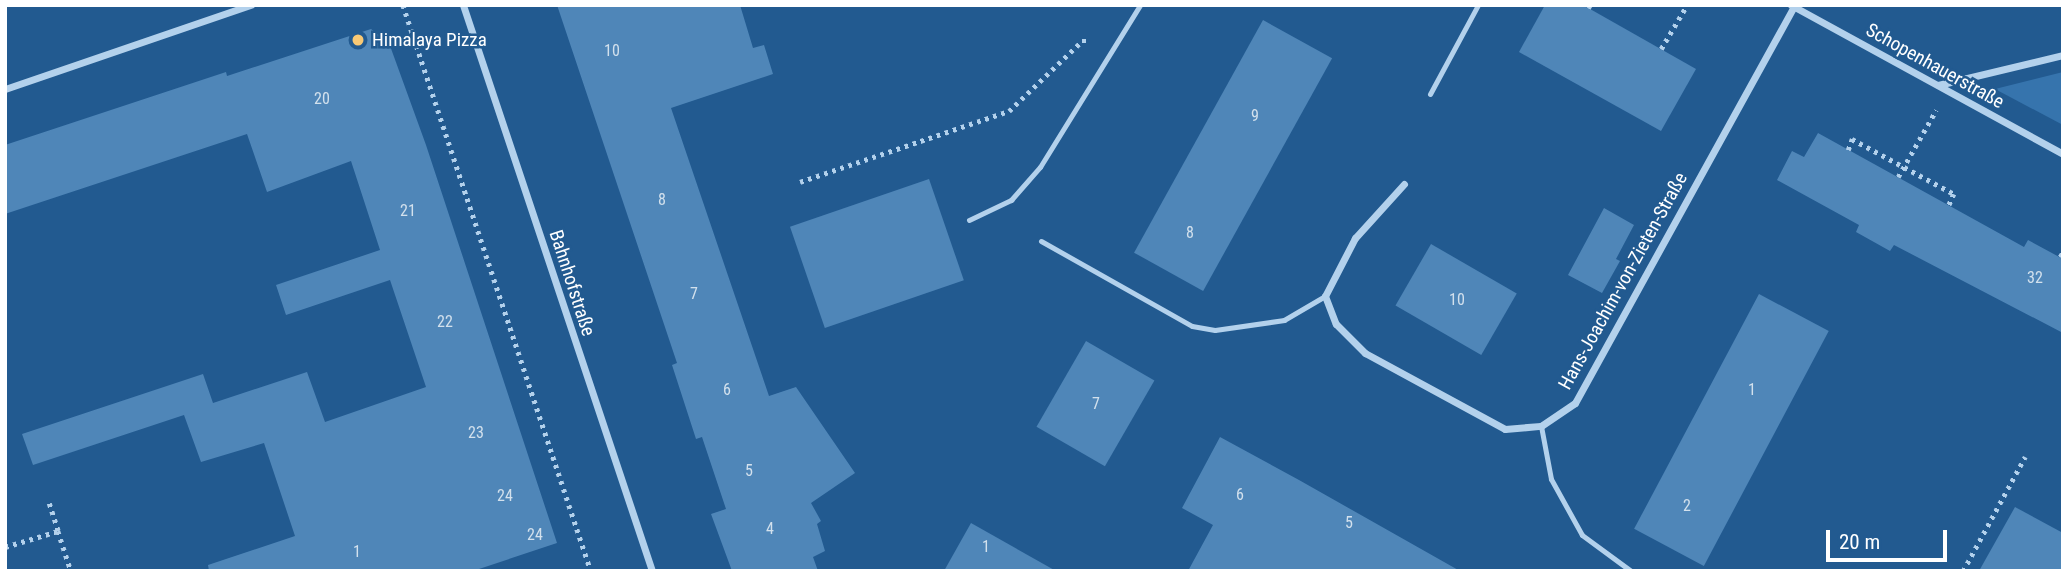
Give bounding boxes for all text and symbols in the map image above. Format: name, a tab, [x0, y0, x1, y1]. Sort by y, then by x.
street label: Schopenhauerstraße	[1862, 19, 2008, 113]
place label: Himalaya Pizza	[372, 29, 487, 51]
marker: Himalaya Pizza	[350, 32, 366, 48]
house number: 10	[604, 41, 620, 61]
house number: 20	[314, 89, 330, 109]
house number: 9	[1251, 106, 1259, 126]
street label: Hans-Joachim-von-Zieten-Straße	[1554, 169, 1692, 393]
house number: 8	[658, 190, 666, 210]
house number: 21	[400, 201, 416, 221]
house number: 8	[1186, 223, 1194, 243]
street label: Bahnhofstraße	[544, 227, 600, 339]
house number: 32	[2027, 268, 2043, 288]
house number: 7	[690, 284, 698, 304]
house number: 10	[1449, 290, 1465, 310]
house number: 22	[437, 312, 453, 332]
house number: 6	[723, 380, 731, 400]
house number: 1	[1748, 380, 1756, 400]
house number: 7	[1092, 394, 1100, 414]
house number: 23	[468, 423, 484, 443]
house number: 5	[745, 461, 753, 481]
house number: 6	[1236, 485, 1244, 505]
house number: 24	[497, 486, 513, 506]
house number: 2	[1683, 496, 1691, 516]
house number: 5	[1345, 513, 1353, 533]
scale bar	[1830, 516, 1951, 560]
house number: 4	[766, 519, 774, 539]
house number: 24	[527, 525, 543, 545]
text: 20 m	[1839, 530, 1880, 554]
house number: 1	[982, 537, 990, 557]
house number: 1	[353, 542, 361, 562]

